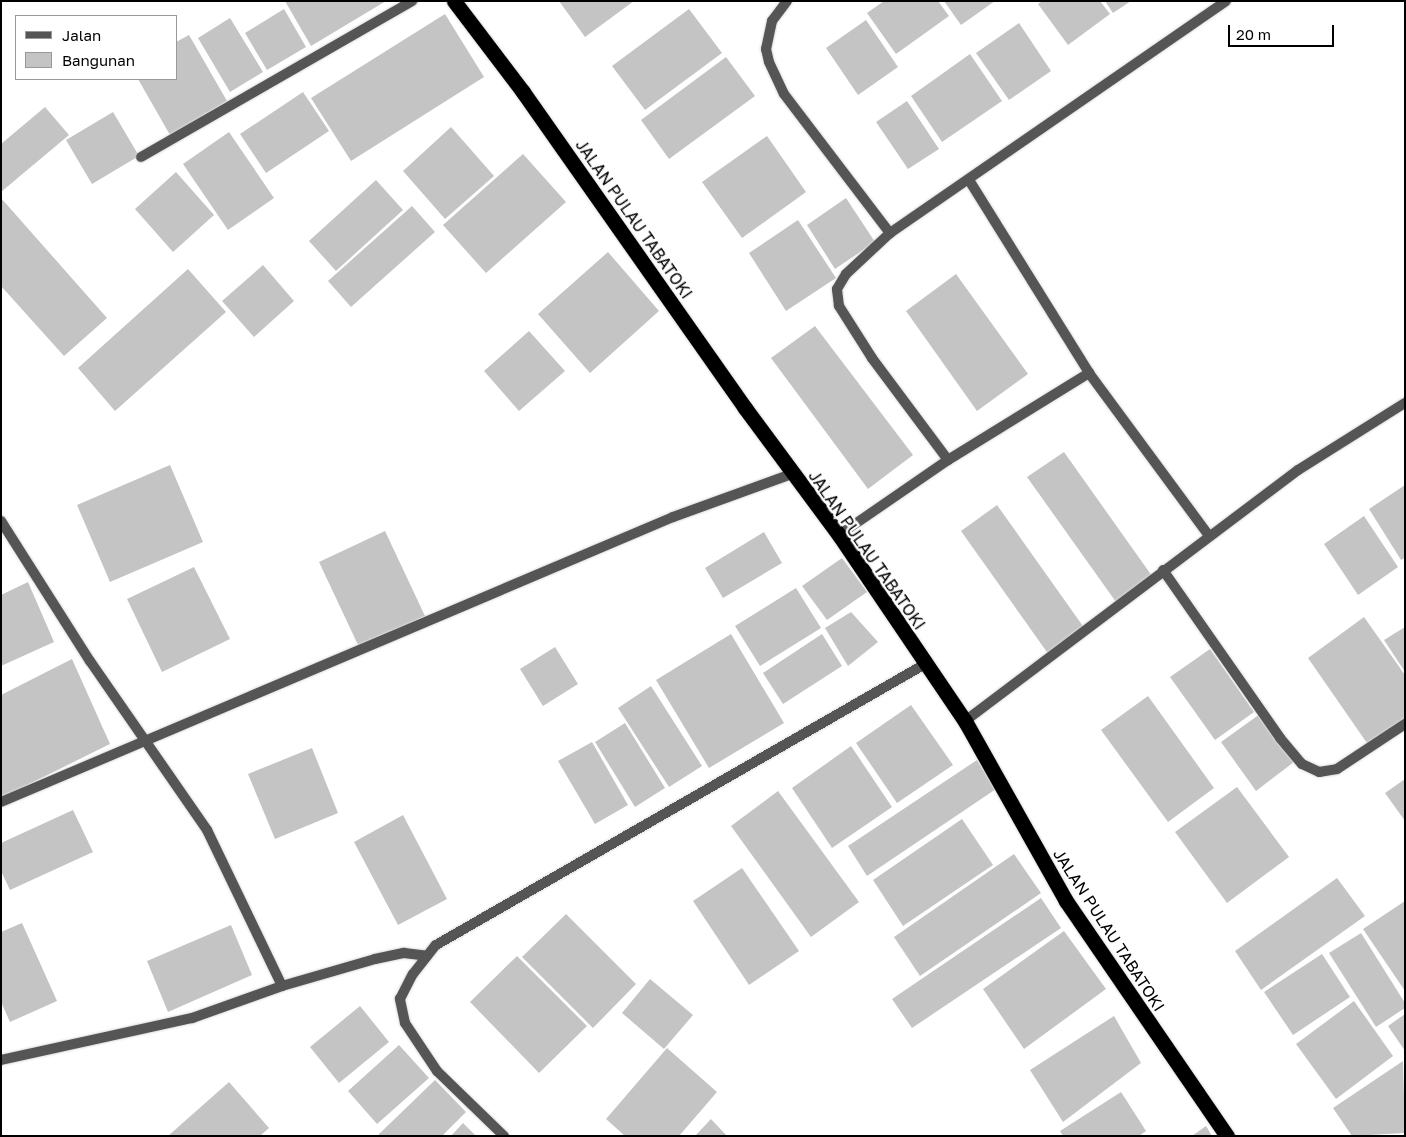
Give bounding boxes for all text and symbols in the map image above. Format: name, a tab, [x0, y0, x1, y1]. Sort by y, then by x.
legend	[15, 15, 178, 80]
scale bar	[1231, 15, 1337, 47]
text: 20 m	[1236, 25, 1271, 43]
text: Jalan	[62, 26, 101, 44]
text: Bangunan	[62, 51, 135, 69]
street label: JALAN PULAU TABATOKI	[572, 136, 696, 302]
street label: JALAN PULAU TABATOKI	[805, 467, 929, 633]
street label: JALAN PULAU TABATOKI	[1049, 845, 1169, 1015]

